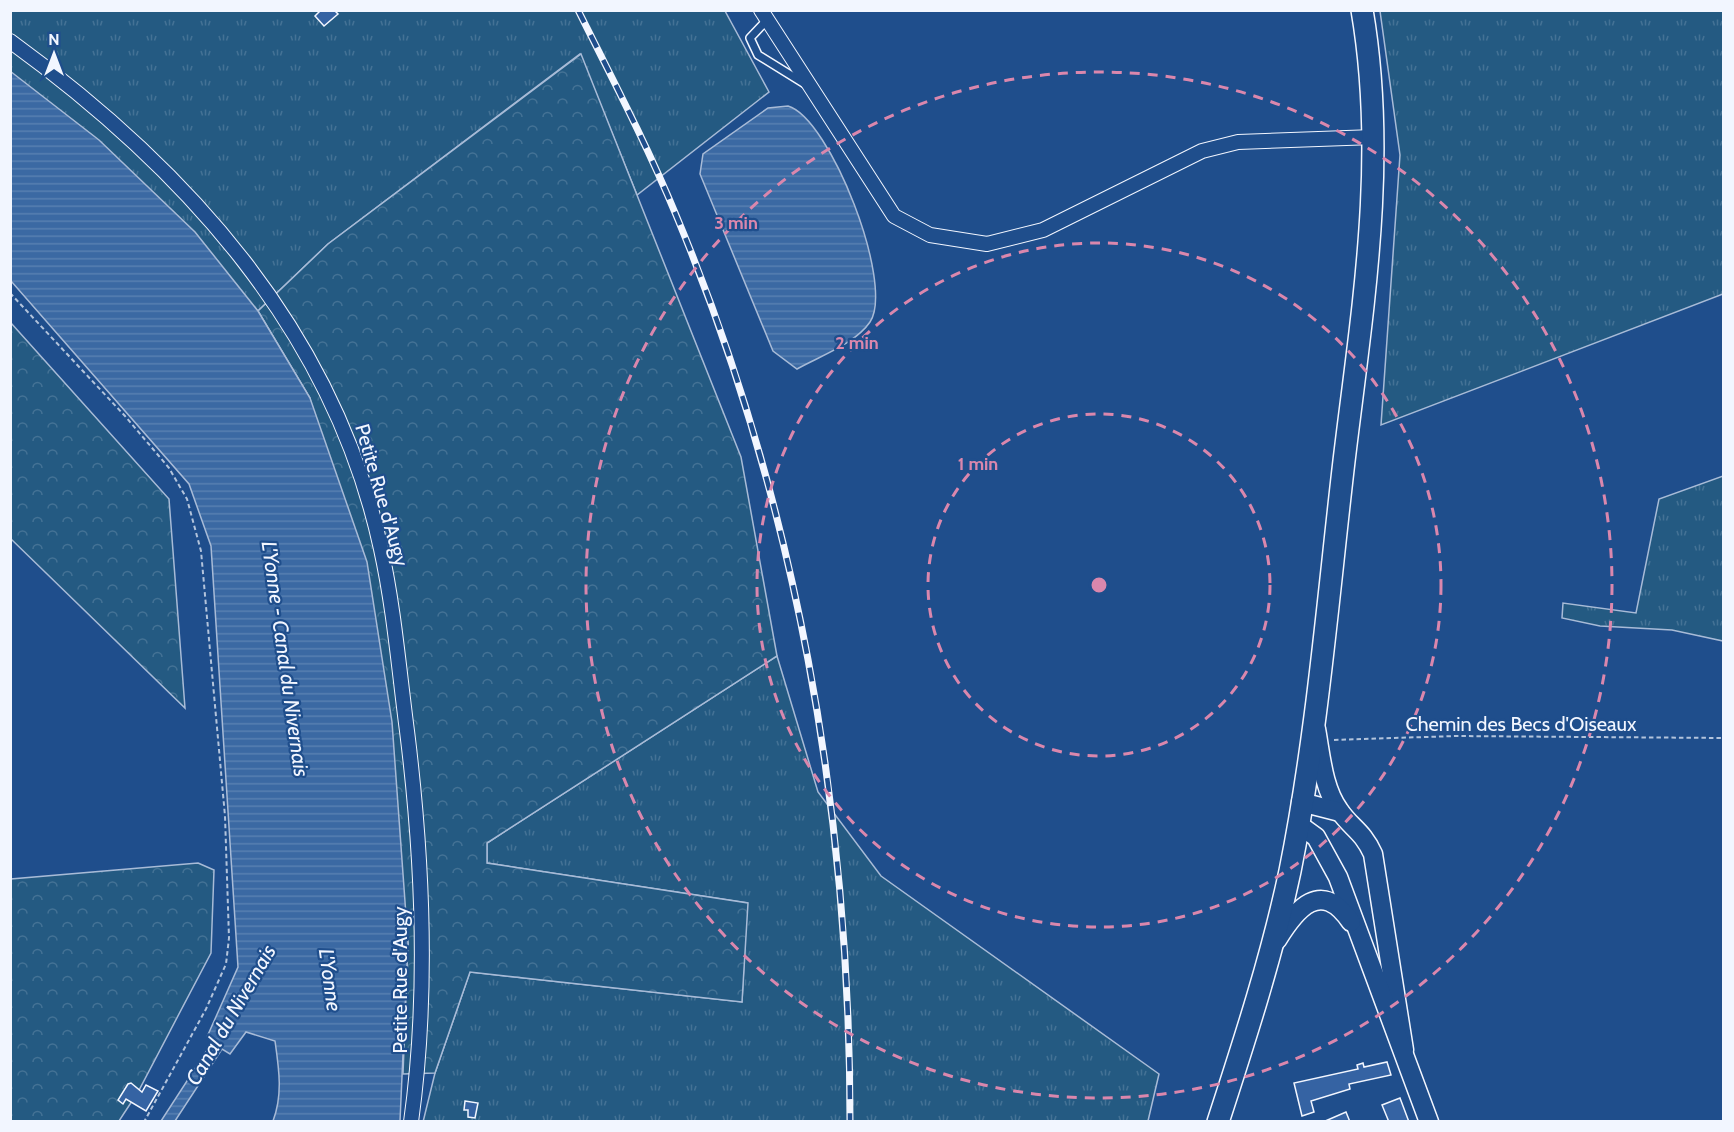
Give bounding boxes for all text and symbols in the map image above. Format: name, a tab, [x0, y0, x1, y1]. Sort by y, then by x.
north arrow	[24, 24, 84, 84]
text: N	[48, 30, 60, 49]
text: 3 min	[714, 212, 758, 234]
text: 2 min	[835, 332, 879, 354]
street label: Petite Rue d'Augy	[350, 421, 414, 569]
text: 1 min	[958, 453, 998, 475]
water label: L'Yonne - Canal du Nivernais	[257, 539, 314, 778]
centre of rings	[1089, 575, 1109, 595]
street label: Chemin des Becs d'Oiseaux	[1405, 712, 1637, 736]
street label: Petite Rue d'Augy	[388, 906, 412, 1054]
water label: Canal du Nivernais	[180, 940, 281, 1089]
water label: L'Yonne	[314, 947, 347, 1013]

